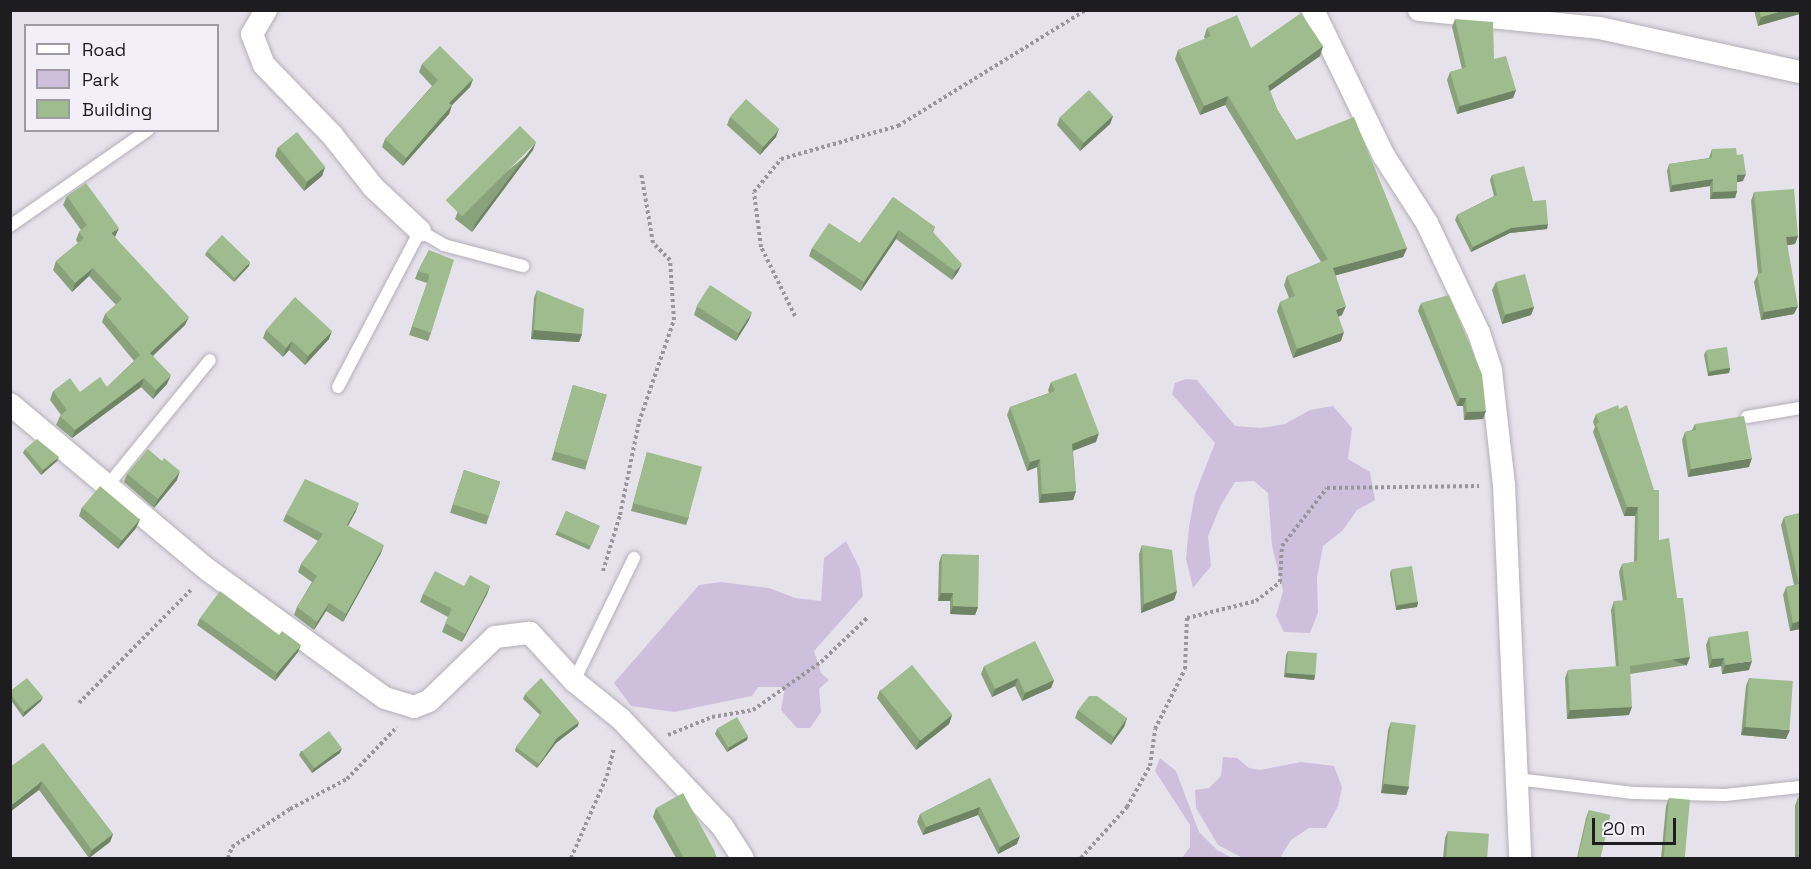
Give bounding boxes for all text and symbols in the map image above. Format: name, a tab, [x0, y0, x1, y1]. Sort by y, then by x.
legend	[24, 24, 219, 132]
text: Road	[82, 38, 126, 61]
text: Park	[82, 68, 119, 91]
text: Building	[82, 98, 152, 121]
scale bar	[1595, 806, 1679, 844]
text: 20 m	[1603, 817, 1646, 840]

